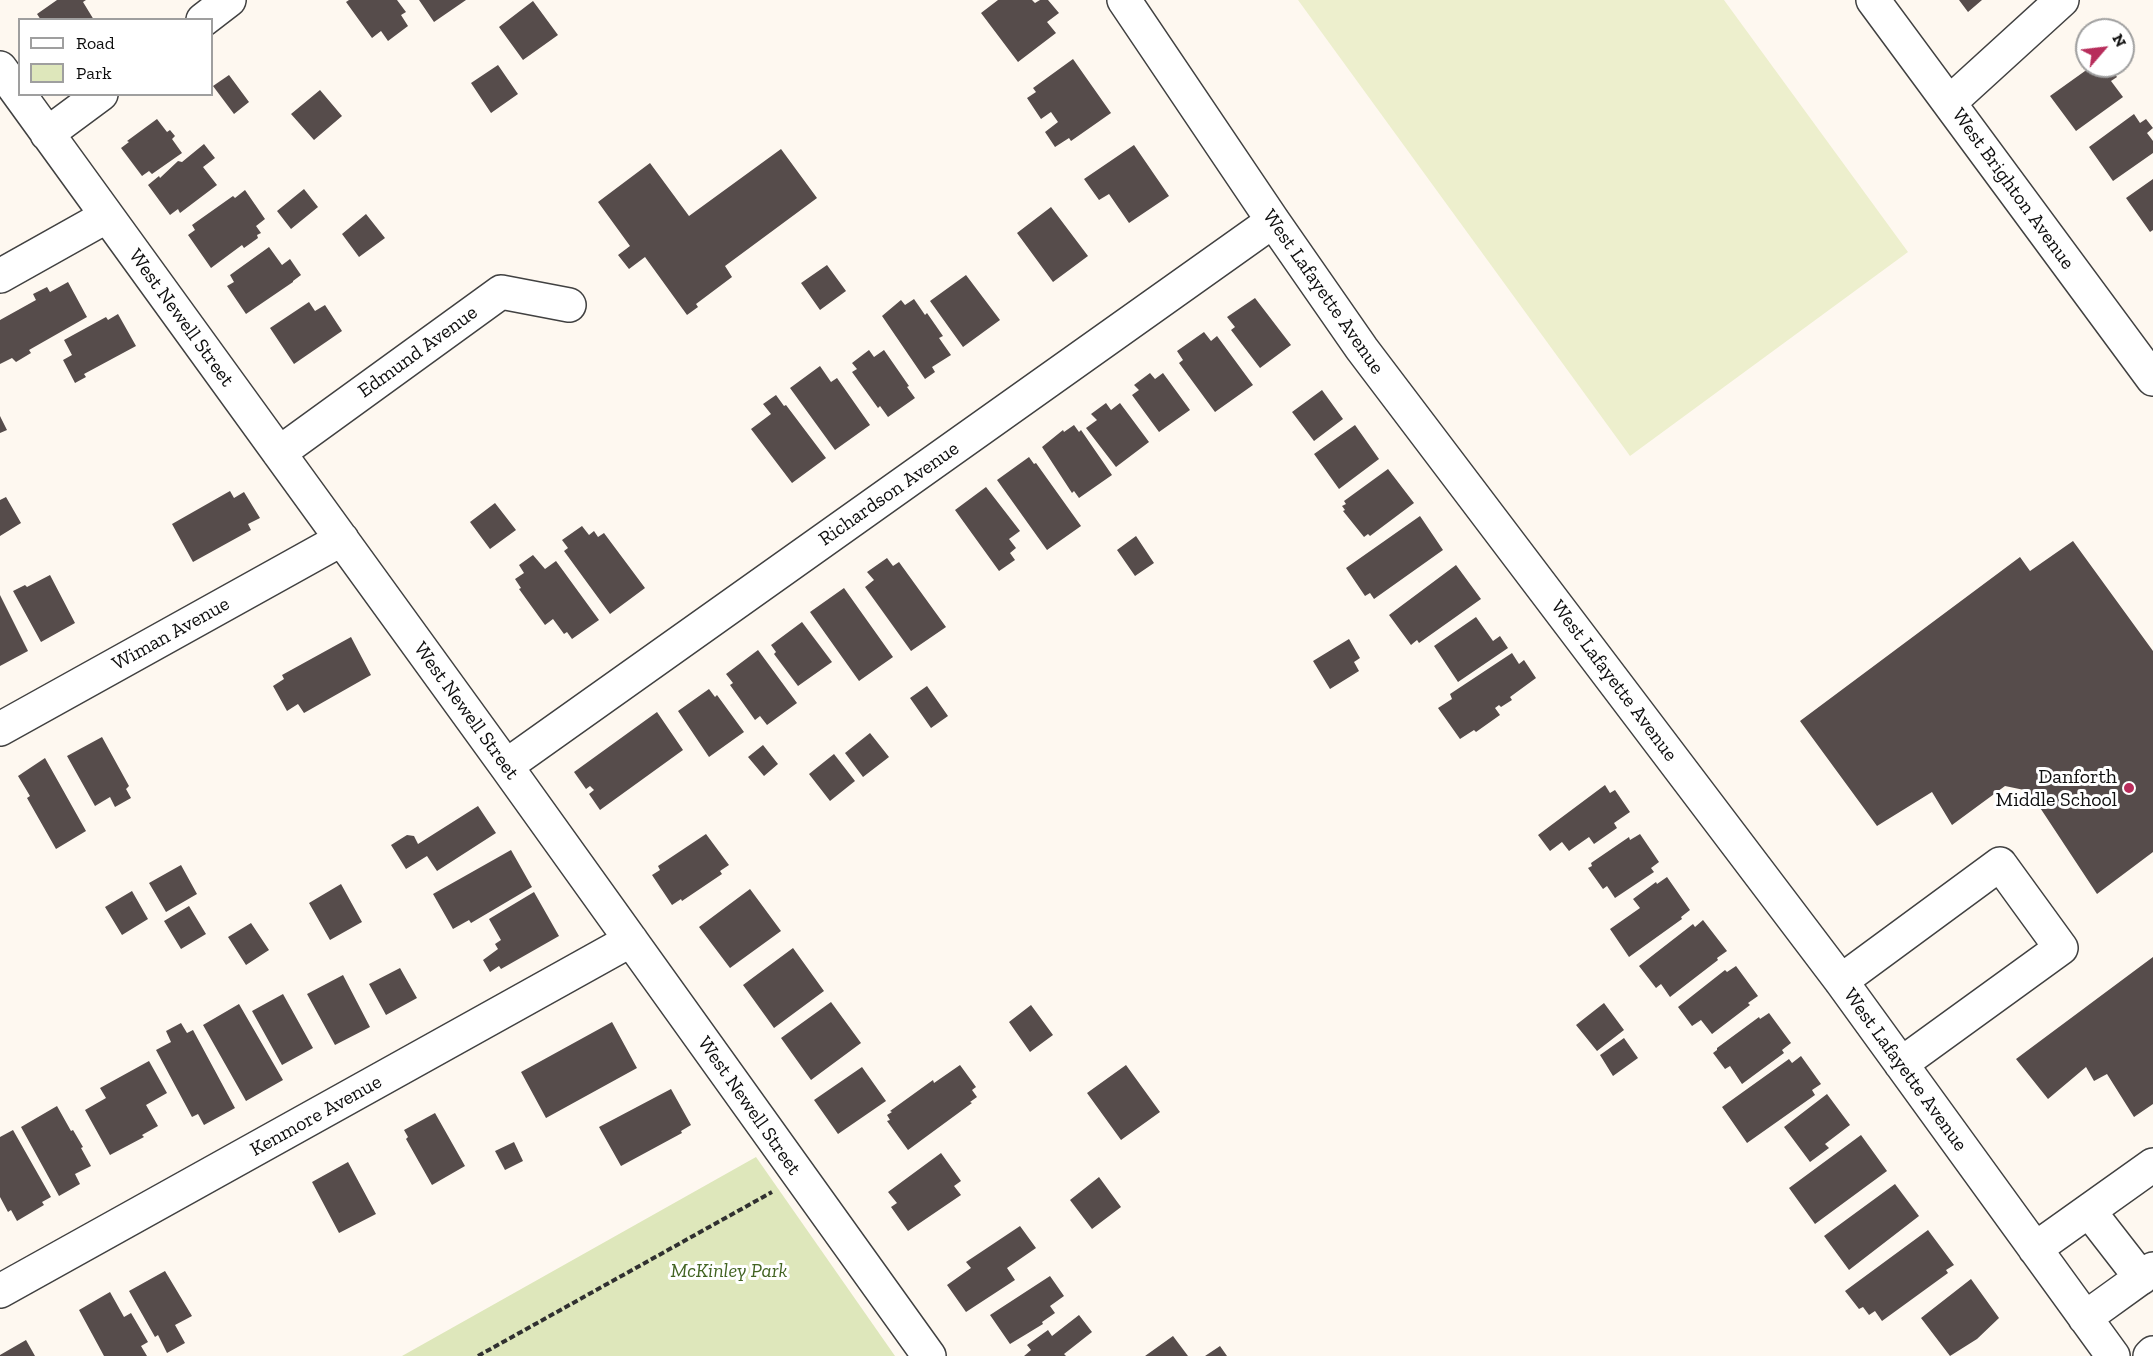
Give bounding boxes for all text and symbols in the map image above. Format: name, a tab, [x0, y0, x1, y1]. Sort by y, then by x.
legend	[18, 18, 213, 96]
north arrow	[2075, 18, 2135, 78]
text: N	[2108, 30, 2131, 50]
text: Road	[76, 32, 115, 54]
text: Park	[76, 62, 112, 84]
street label: West Brighton Avenue	[1947, 104, 2079, 274]
street label: West Lafayette Avenue	[1257, 205, 1389, 379]
street label: West Newell Street	[123, 245, 239, 391]
street label: Edmund Avenue	[354, 301, 482, 403]
street label: Richardson Avenue	[814, 437, 964, 551]
street label: Wiman Avenue	[108, 592, 234, 676]
street label: West Lafayette Avenue	[1546, 596, 1682, 766]
street label: West Newell Street	[408, 638, 524, 784]
place label: Danforth Middle School	[1996, 765, 2117, 812]
marker: Danforth Middle School	[2122, 781, 2136, 795]
street label: West Lafayette Avenue	[1838, 984, 1972, 1156]
street label: West Newell Street	[692, 1032, 806, 1180]
street label: Kenmore Avenue	[246, 1070, 386, 1162]
park label: McKinley Park	[671, 1259, 787, 1283]

